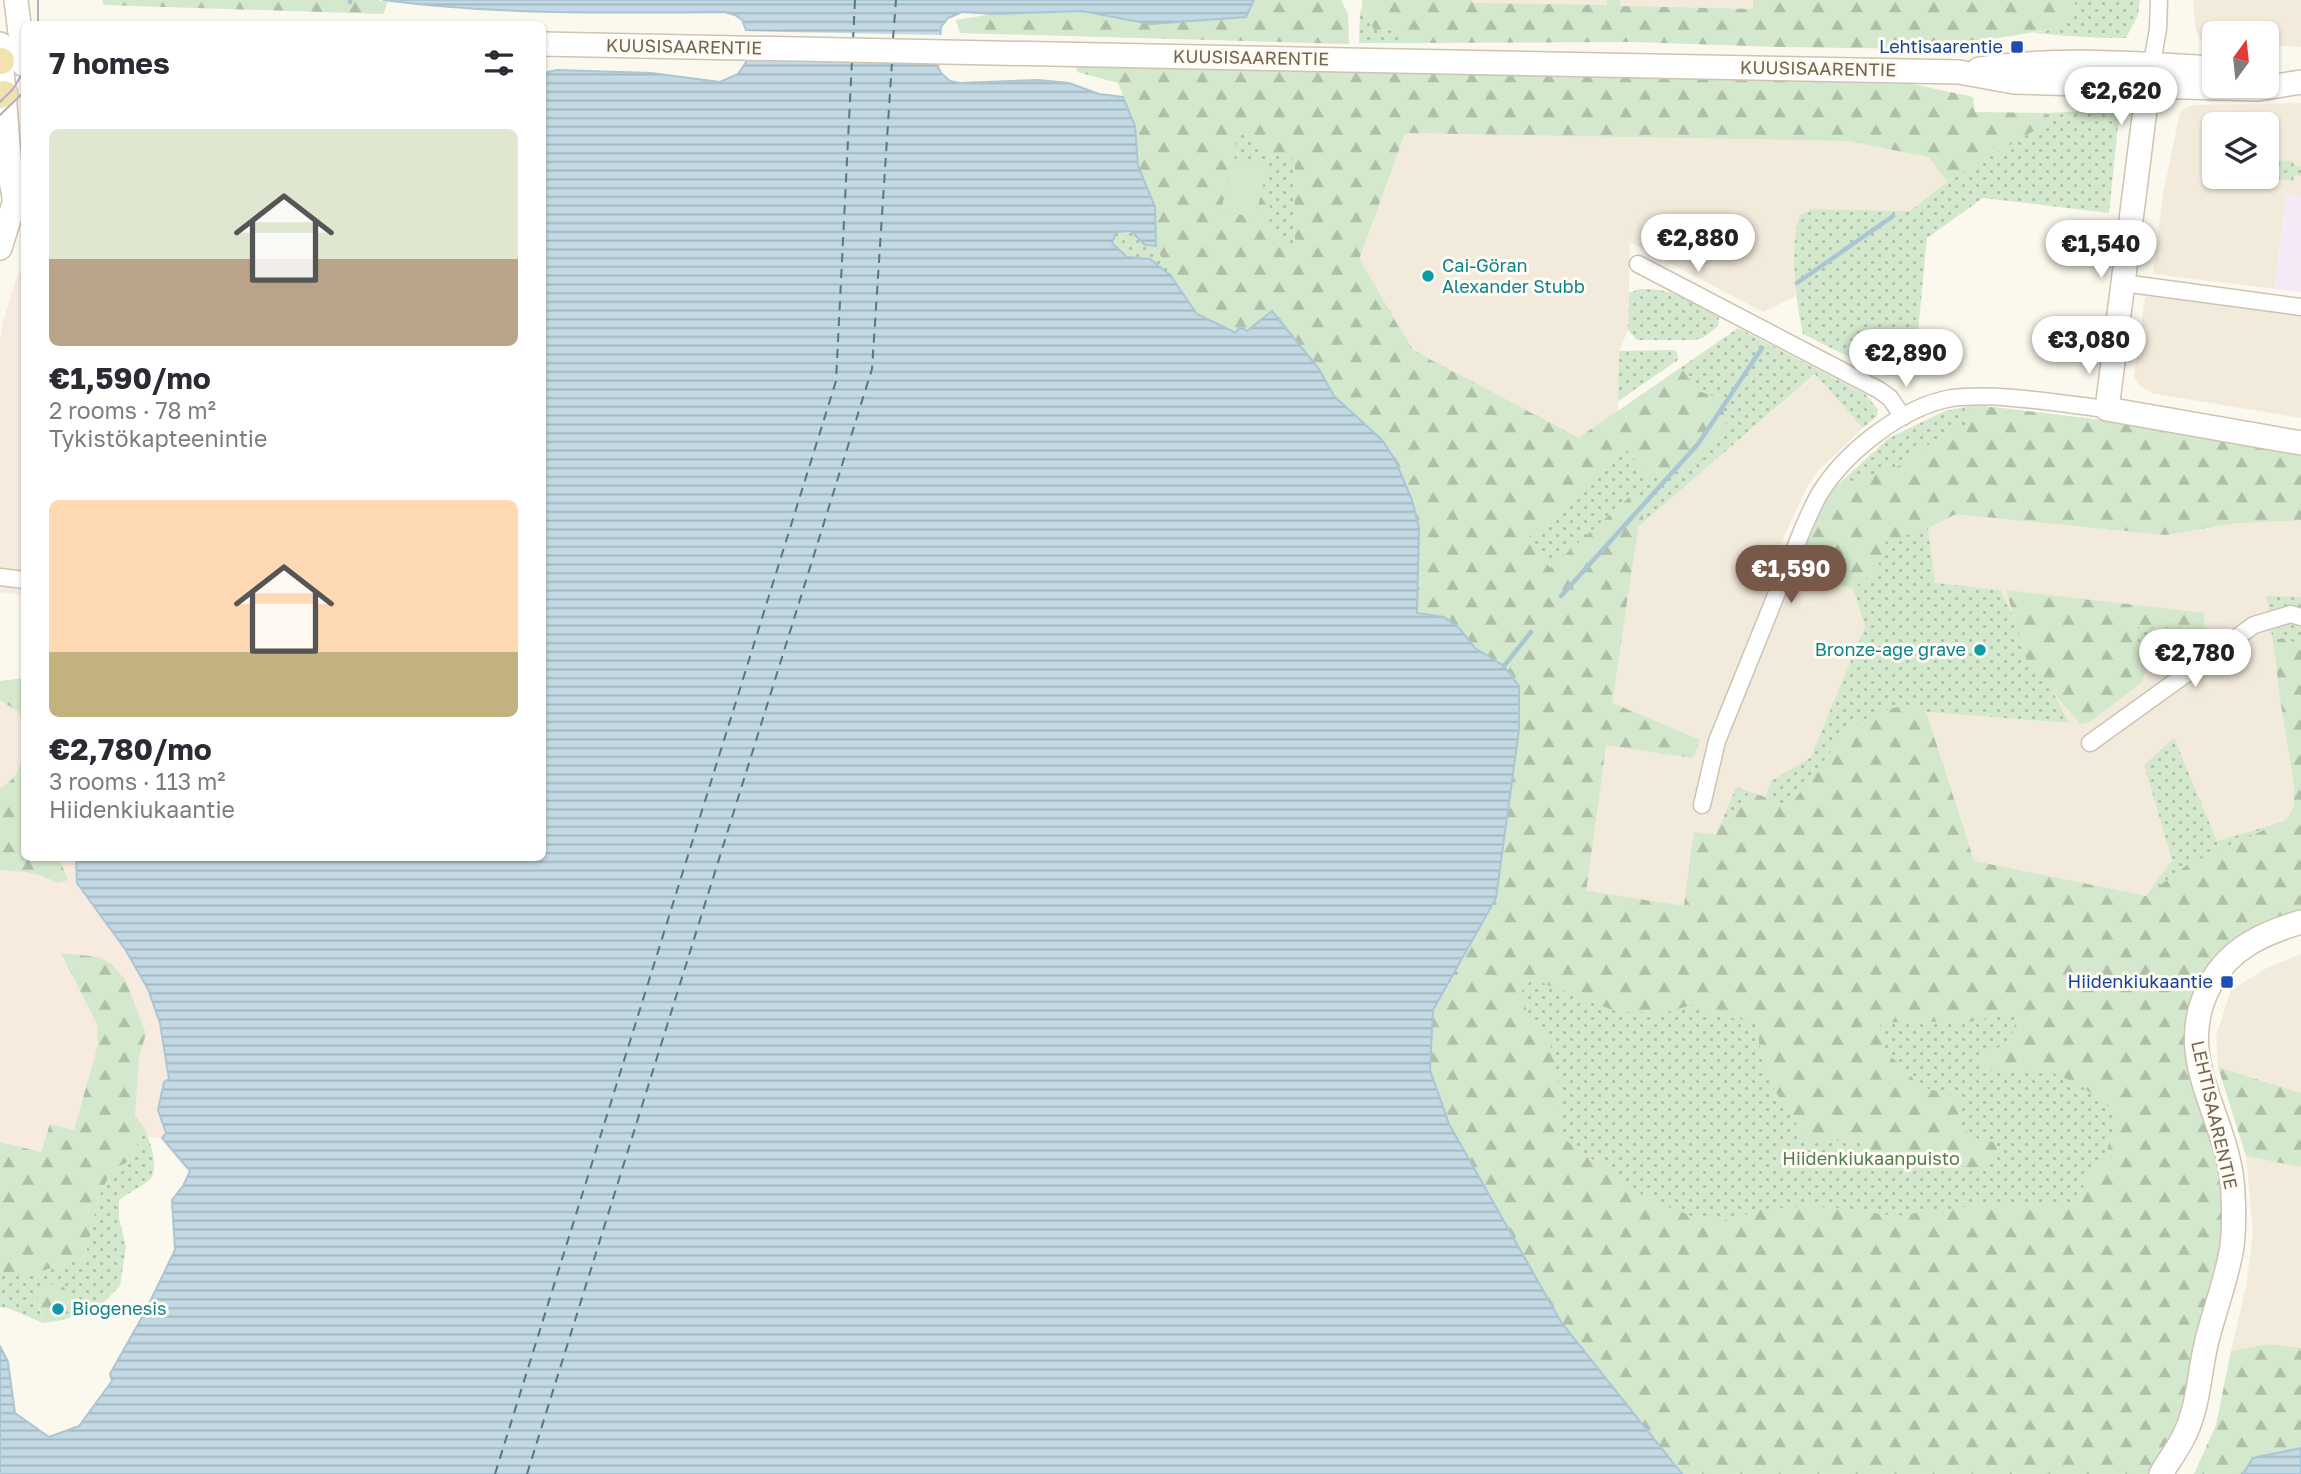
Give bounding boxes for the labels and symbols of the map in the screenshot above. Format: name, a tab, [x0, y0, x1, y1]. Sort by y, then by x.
north arrow	[2202, 21, 2278, 98]
street label: KUUSISAARENTIE	[606, 34, 762, 58]
place label: Lehtisaarentie	[1879, 35, 2003, 57]
marker: Lehtisaarentie	[2009, 39, 2025, 55]
street label: KUUSISAARENTIE	[1173, 45, 1329, 69]
street label: KUUSISAARENTIE	[1740, 56, 1896, 80]
pin: €2,620	[2064, 68, 2178, 127]
pin: €2,880	[1641, 215, 1755, 274]
pin: €1,540	[2044, 220, 2158, 280]
place label: Cai-Göran Alexander Stubb	[1442, 254, 1585, 297]
marker: Cai-Göran Alexander Stubb	[1420, 268, 1436, 284]
pin: €3,080	[2032, 316, 2146, 376]
pin: €2,890	[1849, 330, 1963, 389]
pin: €1,590	[1734, 546, 1848, 605]
pin: €2,780	[2138, 630, 2252, 689]
place label: Bronze-age grave	[1815, 638, 1966, 660]
marker: Bronze-age grave	[1972, 642, 1988, 658]
place label: Hiidenkiukaantie	[2068, 970, 2213, 992]
marker: Hiidenkiukaantie	[2219, 974, 2235, 990]
street label: LEHTISAARENTIE	[2187, 1038, 2243, 1191]
park label: Hiidenkiukaanpuisto	[1782, 1147, 1960, 1169]
place label: Biogenesis	[72, 1297, 167, 1319]
marker: Biogenesis	[50, 1301, 66, 1317]

